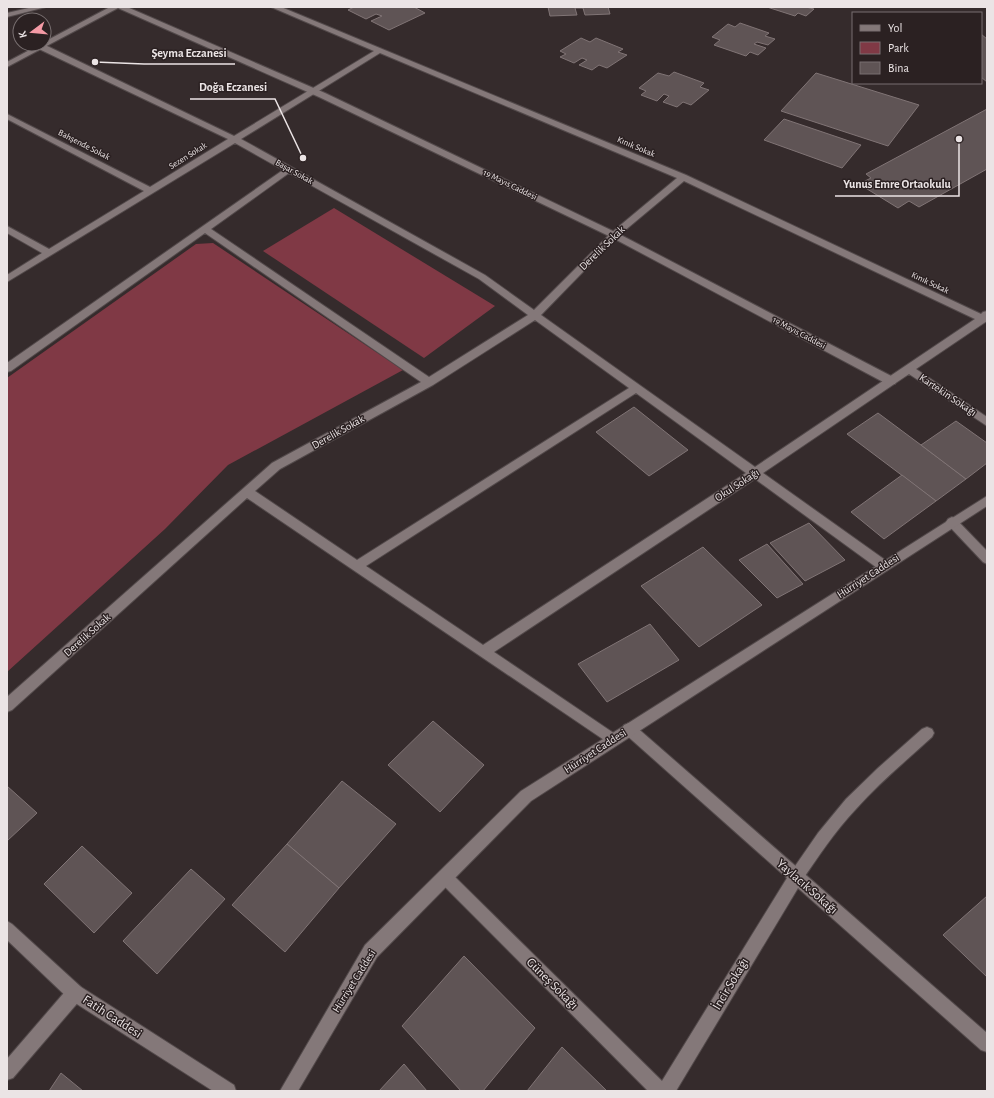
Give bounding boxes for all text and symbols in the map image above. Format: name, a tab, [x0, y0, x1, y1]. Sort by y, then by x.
north arrow	[12, 12, 52, 52]
legend	[852, 12, 982, 84]
text: Yol	[888, 22, 902, 34]
text: K	[17, 29, 29, 39]
callout: Şeyma Eczanesi	[144, 40, 235, 64]
text: Park	[888, 42, 909, 54]
text: Şeyma Eczanesi	[151, 47, 227, 60]
text: Bina	[888, 62, 910, 74]
callout: Doğa Eczanesi	[190, 75, 275, 99]
text: Doğa Eczanesi	[199, 81, 267, 93]
street label: Bahşende Sokak	[57, 128, 112, 162]
street label: Kınık Sokak	[616, 135, 657, 159]
street label: Sezen Sokak	[167, 140, 209, 171]
street label: Başar Sokak	[274, 158, 315, 186]
street label: 19 Mayıs Caddesi	[482, 168, 538, 202]
callout: Yunus Emre Ortaokulu	[835, 172, 959, 196]
text: Yunus Emre Ortaokulu	[843, 178, 952, 190]
street label: Derelik Sokak	[577, 224, 627, 272]
street label: Kınık Sokak	[910, 270, 951, 296]
street label: 19 Mayıs Caddesi	[771, 315, 827, 351]
street label: Kartekin Sokağı	[917, 372, 979, 418]
street label: Derelik Sokak	[310, 413, 366, 451]
street label: Okul Sokağı	[713, 467, 761, 503]
street label: Hürriyet Caddesi	[835, 552, 901, 600]
street label: Derelik Sokak	[62, 611, 112, 659]
street label: Hürriyet Caddesi	[562, 727, 628, 775]
street label: Yaylacık Sokağı	[774, 857, 840, 917]
street label: Hürriyet Caddesi	[330, 948, 378, 1014]
street label: İncir Sokağı	[710, 955, 751, 1012]
street label: Güneş Sokağı	[524, 956, 580, 1012]
street label: Fatih Caddesi	[80, 993, 144, 1041]

